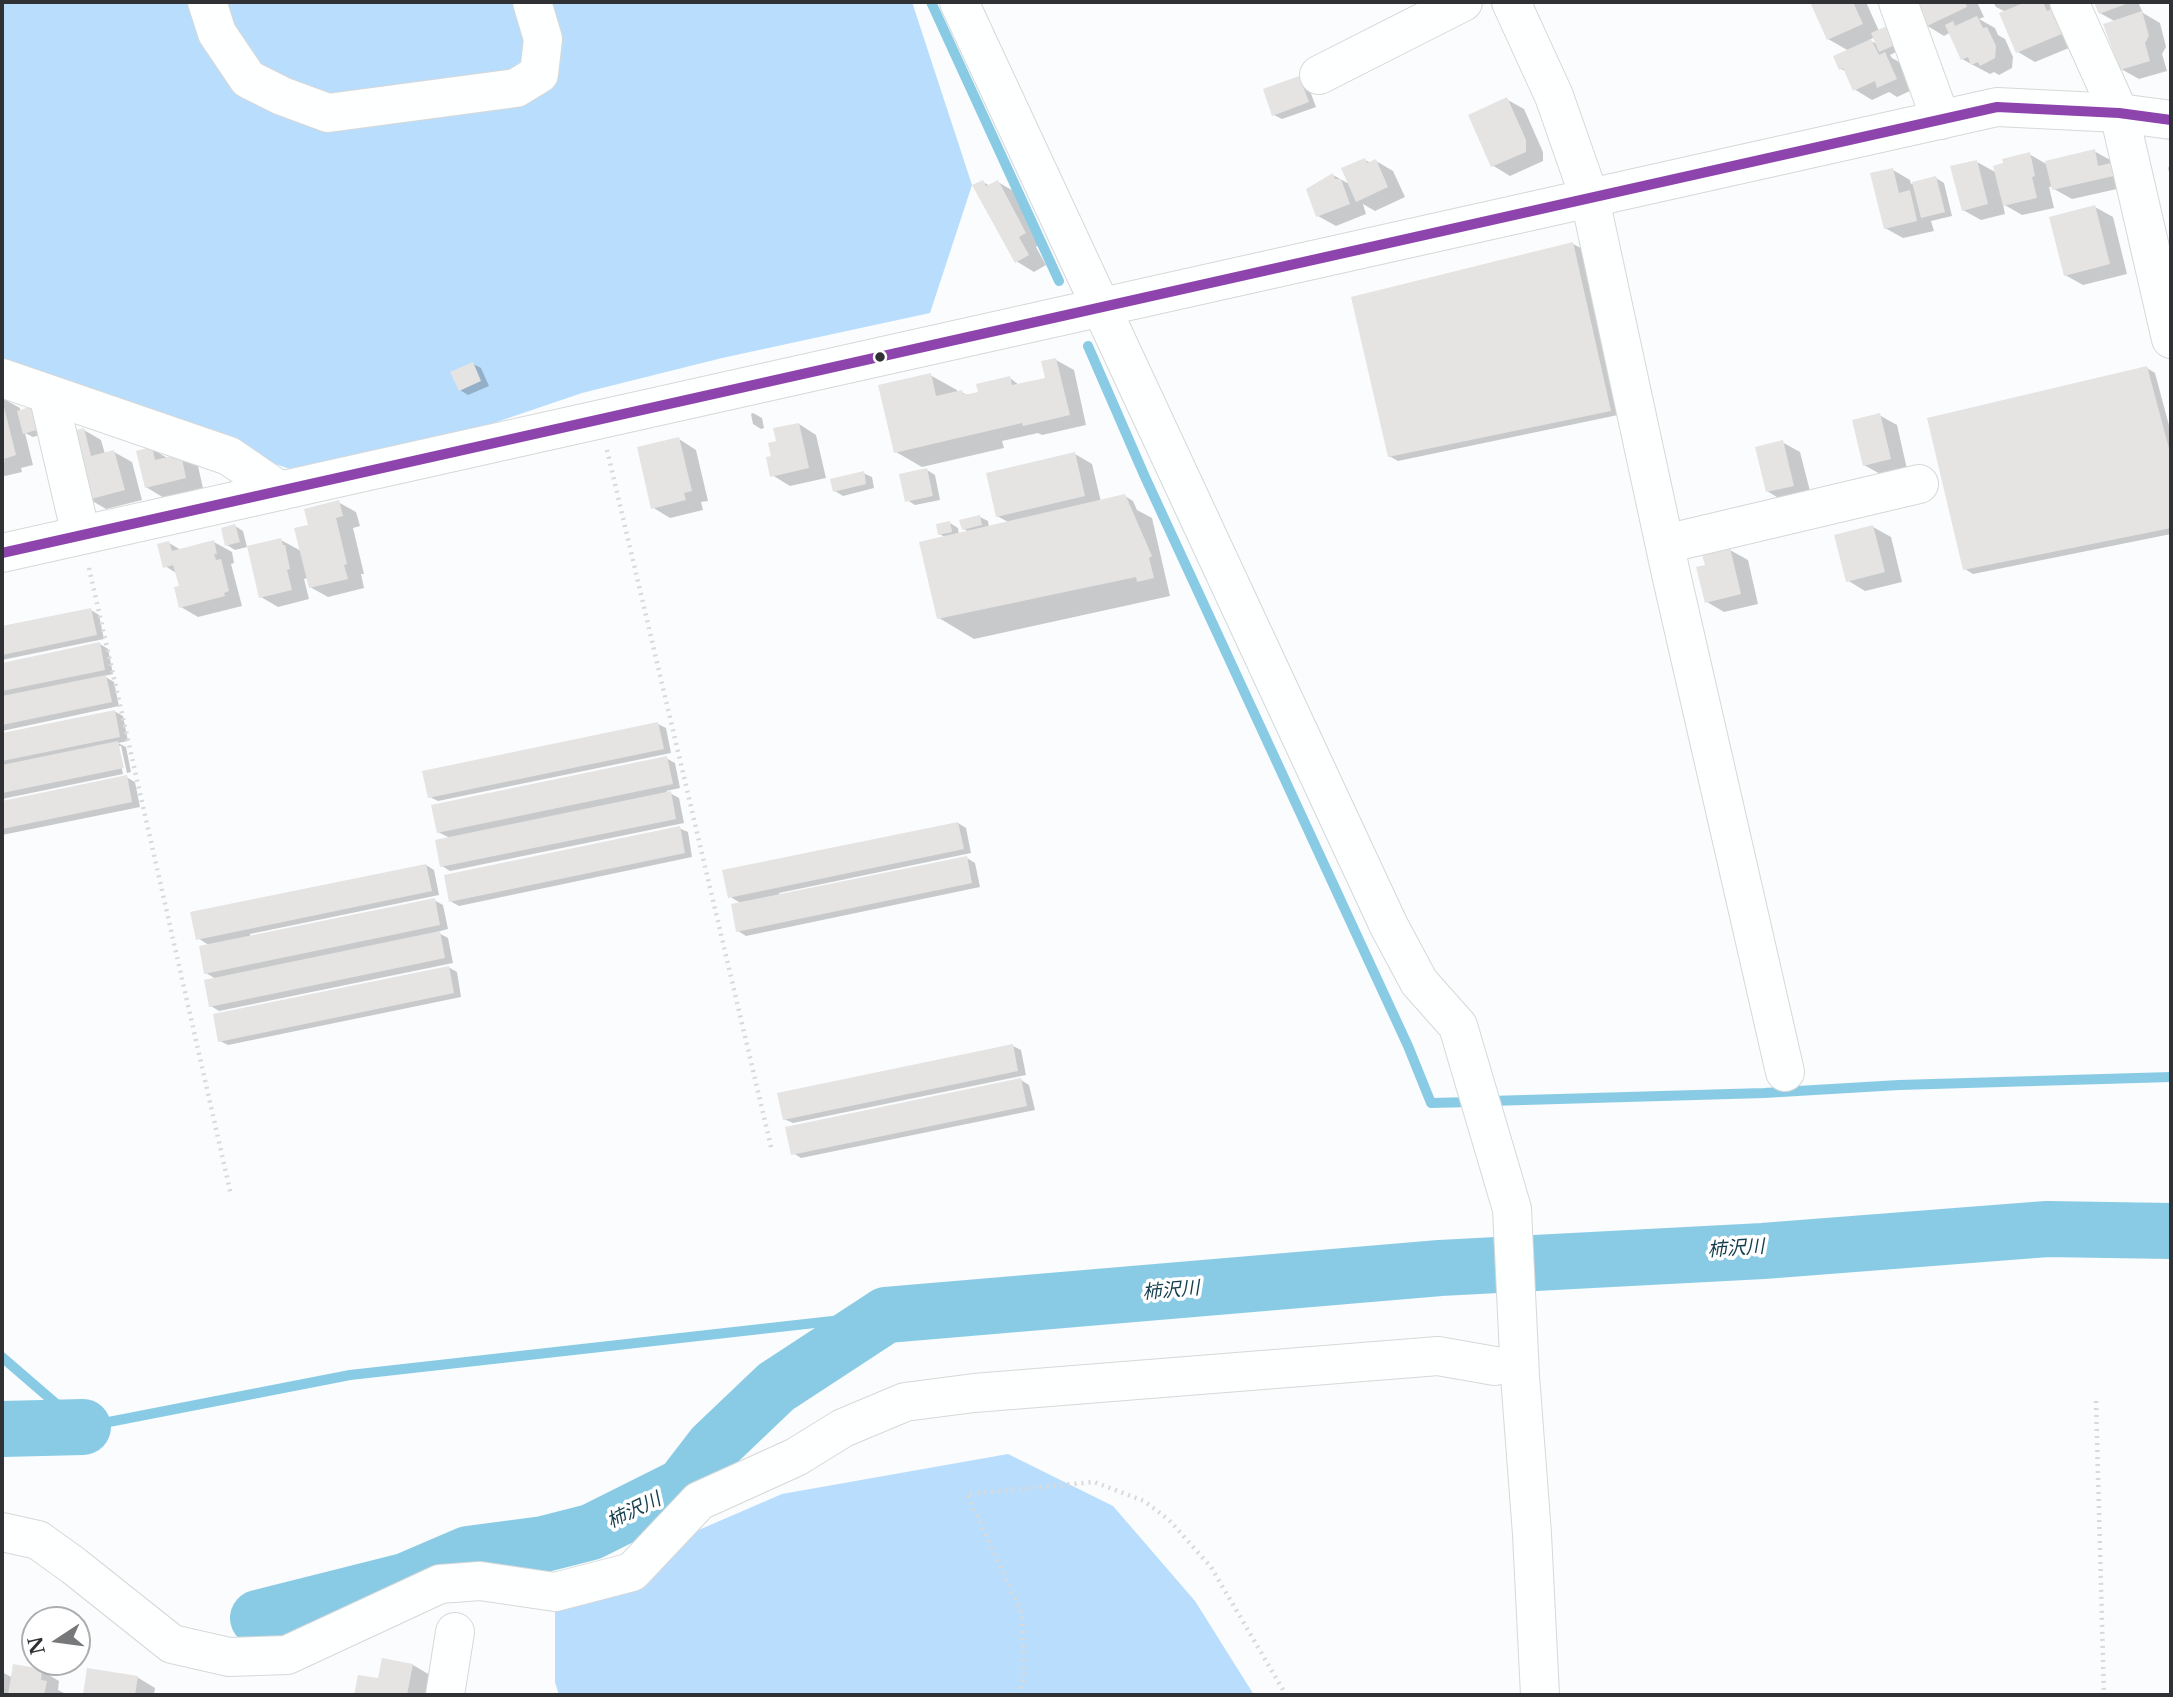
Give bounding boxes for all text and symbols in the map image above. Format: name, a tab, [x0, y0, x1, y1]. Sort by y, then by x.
unlabelled marker	[873, 350, 887, 364]
water label: 柿沢川	[1707, 1236, 1765, 1262]
water label: 柿沢川	[1142, 1277, 1200, 1305]
water label: 柿沢川	[603, 1488, 665, 1534]
north arrow	[21, 1606, 91, 1676]
text: N	[24, 1634, 50, 1657]

